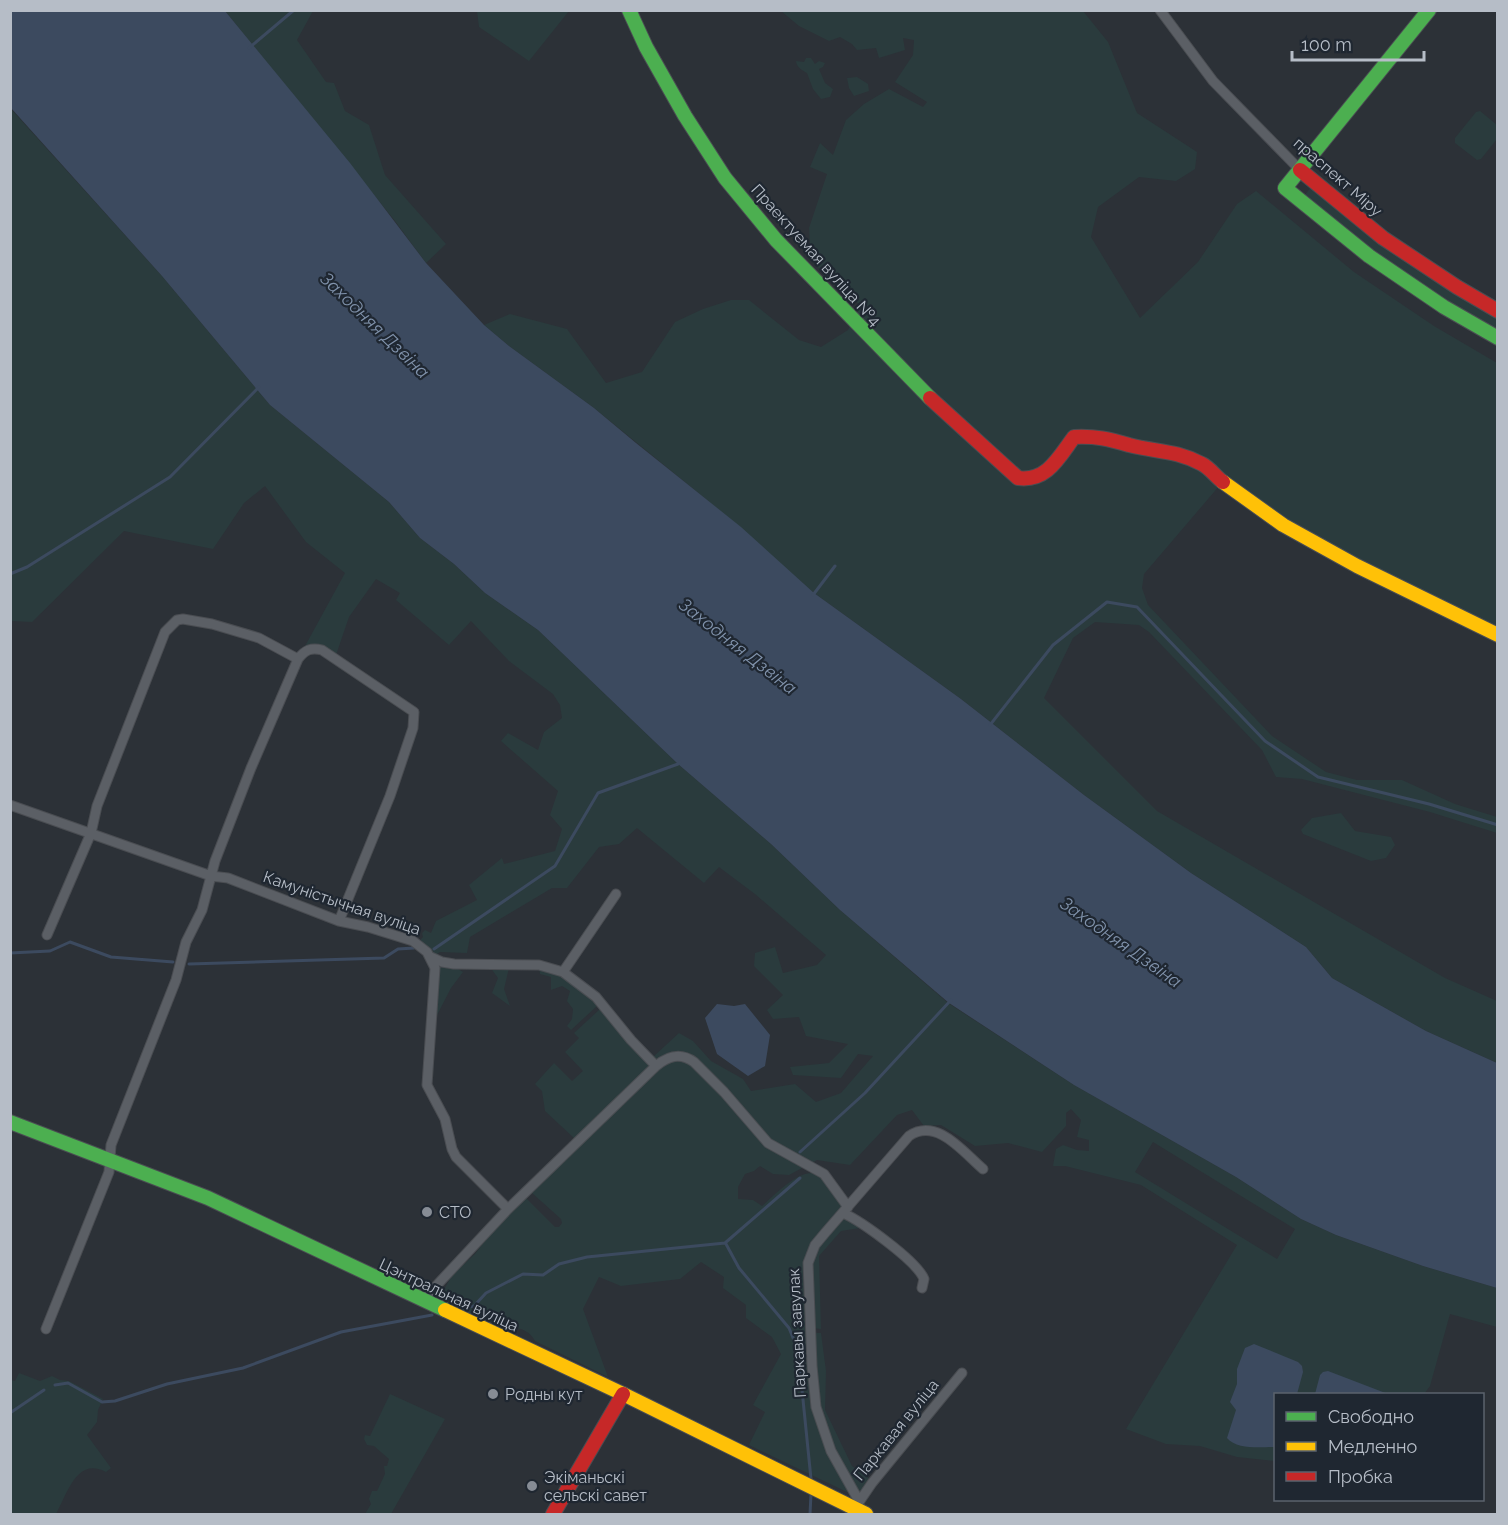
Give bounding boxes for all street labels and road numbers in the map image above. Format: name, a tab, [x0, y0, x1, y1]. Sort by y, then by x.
street label: праспект Міру	[1290, 133, 1386, 221]
street label: Праектуемая вуліца №4	[747, 180, 885, 330]
street label: Камуністычная вуліца	[261, 867, 423, 939]
street label: Цэнтральная вуліца	[376, 1254, 522, 1336]
street label: Паркавы завулак	[784, 1268, 810, 1398]
street label: Паркавая вуліца	[849, 1376, 943, 1484]

